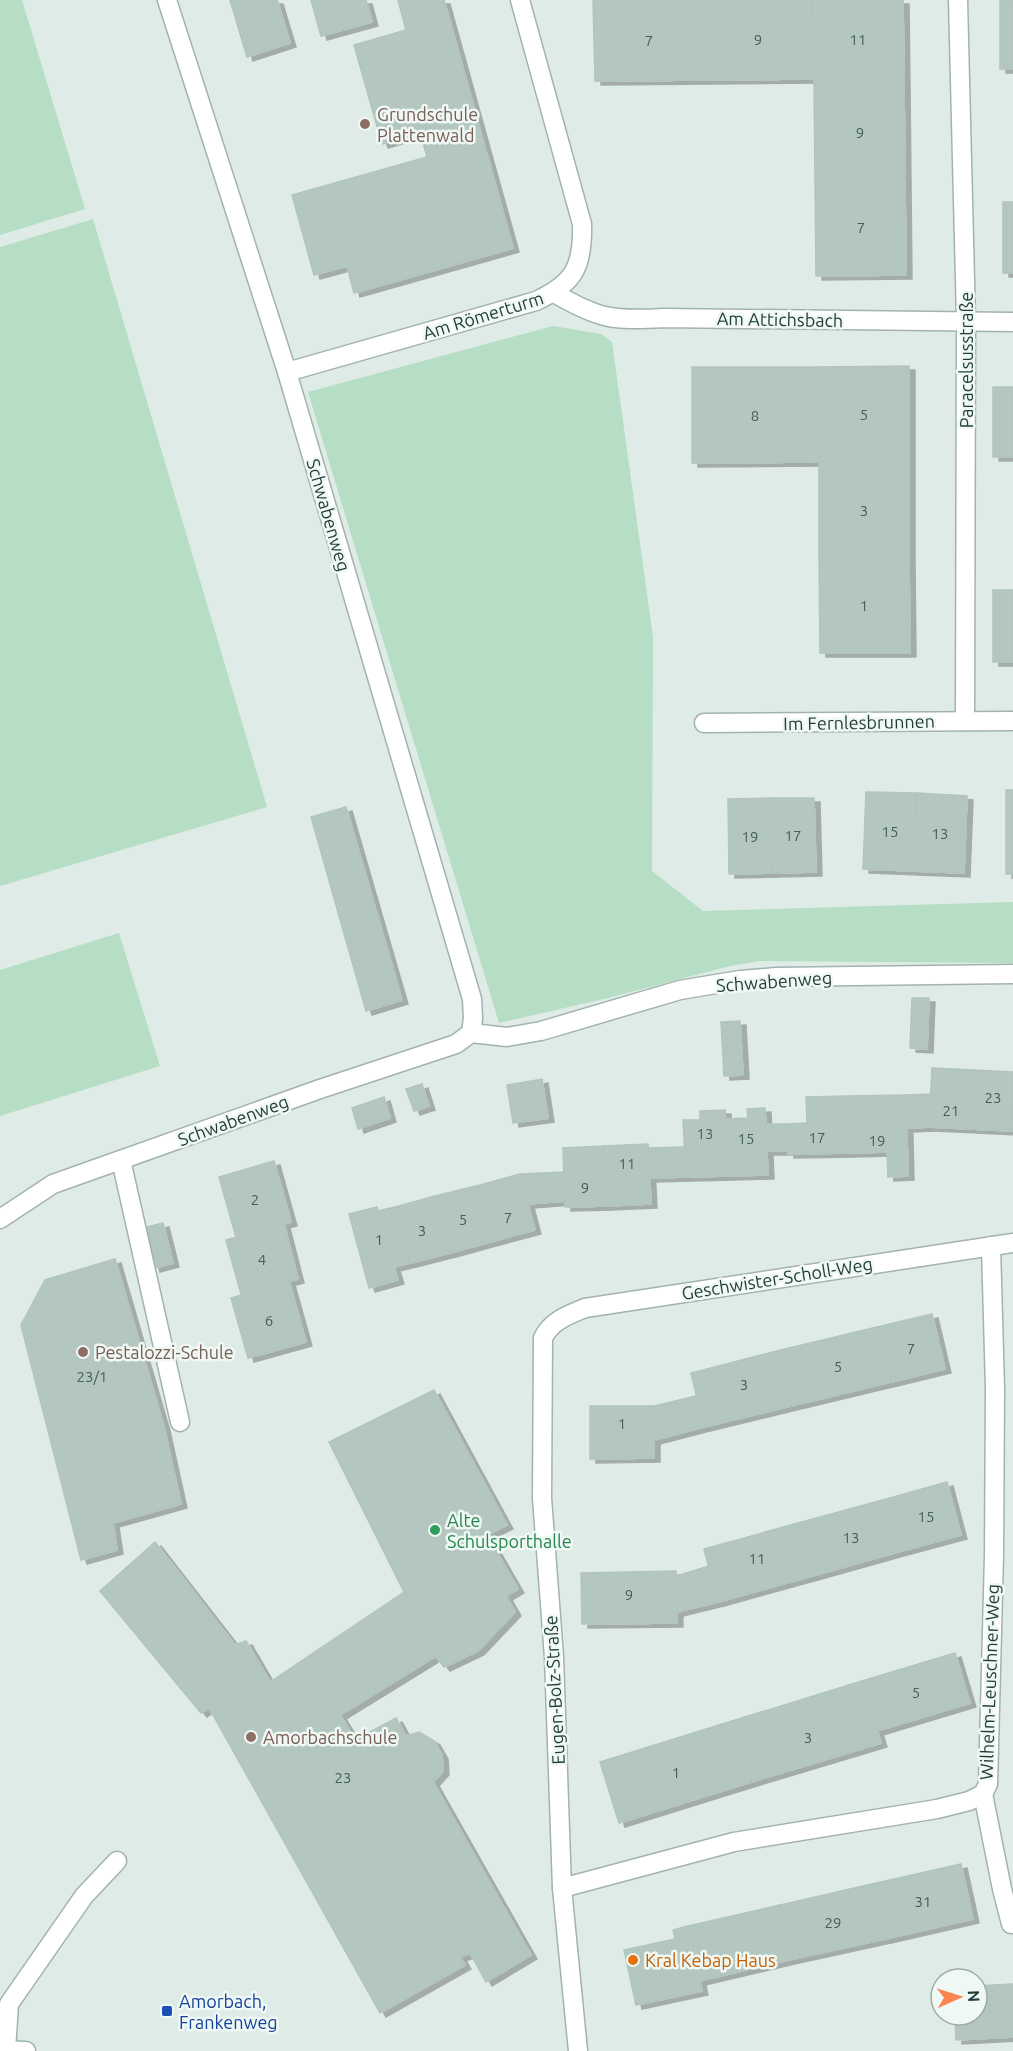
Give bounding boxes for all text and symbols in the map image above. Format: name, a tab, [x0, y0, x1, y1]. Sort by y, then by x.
house number: 9	[754, 31, 762, 48]
house number: 11	[850, 31, 866, 48]
house number: 7	[645, 32, 653, 49]
place label: Grundschule Plattenwald	[377, 104, 478, 145]
marker: Grundschule Plattenwald	[358, 117, 372, 131]
house number: 9	[856, 124, 864, 141]
house number: 7	[857, 219, 865, 236]
street label: Am Römerturm	[420, 287, 546, 343]
street label: Paracelsusstraße	[956, 292, 976, 428]
street label: Am Attichsbach	[717, 308, 843, 330]
house number: 5	[860, 406, 868, 423]
house number: 8	[751, 407, 759, 424]
street label: Schwabenweg	[303, 456, 355, 574]
house number: 3	[860, 502, 868, 519]
house number: 1	[860, 597, 868, 614]
street label: Im Fernlesbrunnen	[783, 711, 935, 733]
house number: 15	[882, 823, 898, 840]
house number: 13	[932, 825, 948, 842]
house number: 17	[785, 827, 801, 844]
house number: 19	[742, 828, 758, 845]
street label: Schwabenweg	[715, 967, 833, 995]
house number: 23	[985, 1089, 1001, 1106]
street label: Schwabenweg	[175, 1091, 291, 1149]
house number: 21	[943, 1102, 959, 1119]
house number: 13	[697, 1125, 713, 1142]
house number: 17	[809, 1129, 825, 1146]
house number: 15	[738, 1130, 754, 1147]
house number: 19	[869, 1132, 885, 1149]
house number: 11	[619, 1155, 635, 1172]
house number: 9	[581, 1179, 589, 1196]
house number: 2	[251, 1191, 259, 1208]
house number: 7	[504, 1209, 512, 1226]
house number: 5	[459, 1211, 467, 1228]
house number: 3	[418, 1222, 426, 1239]
house number: 1	[375, 1231, 383, 1248]
house number: 4	[258, 1251, 266, 1268]
street label: Geschwister-Scholl-Weg	[680, 1253, 874, 1303]
house number: 6	[265, 1312, 273, 1329]
house number: 7	[907, 1340, 915, 1357]
place label: Pestalozzi-Schule	[95, 1342, 234, 1362]
marker: Pestalozzi-Schule	[76, 1345, 90, 1359]
house number: 5	[834, 1358, 842, 1375]
house number: 23/1	[77, 1368, 107, 1385]
house number: 3	[740, 1376, 748, 1393]
house number: 1	[618, 1415, 626, 1432]
house number: 15	[918, 1508, 934, 1525]
place label: Alte Schulsporthalle	[447, 1510, 572, 1551]
marker: Alte Schulsporthalle	[428, 1523, 442, 1537]
house number: 13	[843, 1529, 859, 1546]
house number: 11	[749, 1550, 765, 1567]
street label: Wilhelm-Leuschner-Weg	[976, 1584, 1002, 1780]
house number: 9	[625, 1586, 633, 1603]
street label: Eugen-Bolz-Straße	[540, 1615, 568, 1765]
house number: 5	[912, 1684, 920, 1701]
place label: Amorbachschule	[263, 1727, 397, 1747]
house number: 3	[804, 1729, 812, 1746]
marker: Amorbachschule	[244, 1730, 258, 1744]
house number: 1	[672, 1764, 680, 1781]
house number: 23	[335, 1769, 351, 1786]
house number: 31	[915, 1893, 931, 1910]
house number: 29	[825, 1914, 841, 1931]
place label: Kral Kebap Haus	[645, 1950, 776, 1970]
marker: Kral Kebap Haus	[626, 1953, 640, 1967]
north arrow	[929, 1967, 989, 2027]
text: N	[965, 1990, 983, 2003]
place label: Amorbach, Frankenweg	[179, 1991, 278, 2032]
marker: Amorbach, Frankenweg	[160, 2004, 174, 2018]

